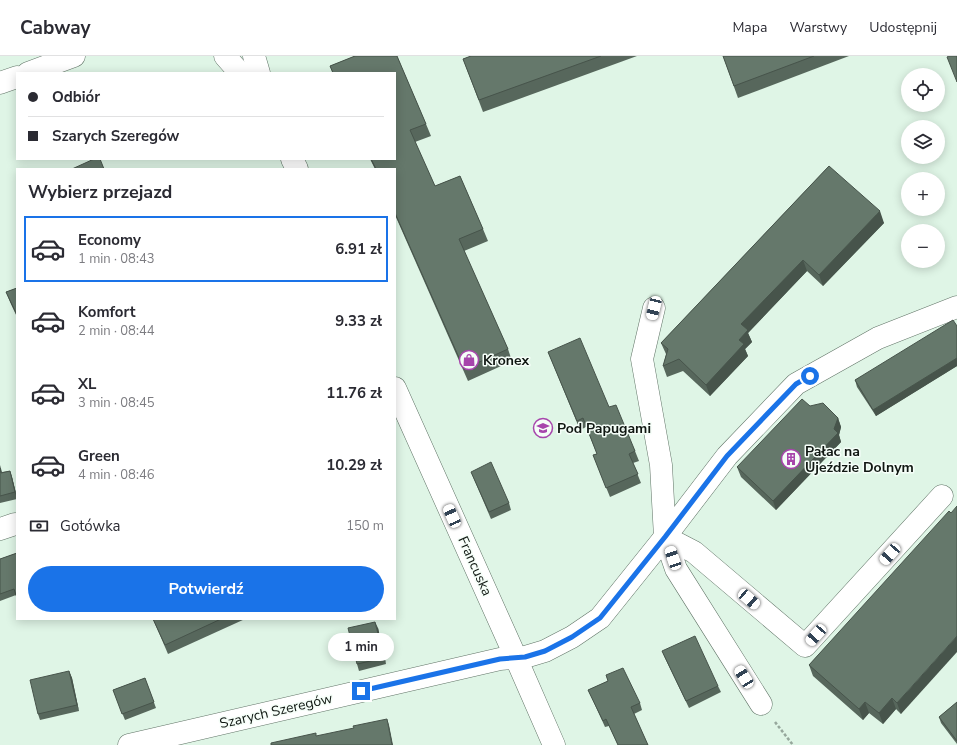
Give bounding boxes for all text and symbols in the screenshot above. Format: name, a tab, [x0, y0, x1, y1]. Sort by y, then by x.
text: Cabway	[20, 15, 90, 41]
text: Mapa	[732, 18, 767, 37]
text: Warstwy	[789, 18, 847, 37]
text: Udostępnij	[869, 18, 937, 37]
map controls	[901, 68, 945, 268]
button: locate	[901, 68, 945, 112]
text: Odbiór	[52, 87, 100, 107]
button: layers	[901, 120, 945, 164]
text: Szarych Szeregów	[52, 126, 179, 146]
button: +	[901, 172, 945, 216]
text: Wybierz przejazd	[28, 180, 172, 204]
button: −	[901, 224, 945, 268]
text: Economy	[78, 230, 141, 250]
icon: car	[30, 231, 66, 267]
text: 6.91 zł	[335, 239, 382, 259]
text: 1 min · 08:43	[78, 250, 154, 268]
car	[645, 295, 663, 321]
text: Komfort	[78, 302, 136, 322]
icon: car	[30, 303, 66, 339]
text: 9.33 zł	[335, 311, 382, 331]
text: 2 min · 08:44	[78, 322, 154, 340]
shop icon: Kronex	[458, 349, 480, 371]
place label: Kronex	[483, 351, 529, 370]
route start	[801, 367, 819, 385]
text: XL	[78, 374, 97, 394]
icon: car	[30, 375, 66, 411]
text: 11.76 zł	[326, 383, 382, 403]
text: 3 min · 08:45	[78, 394, 154, 412]
school or university icon: Pod Papugami	[532, 417, 554, 439]
place label: Pod Papugami	[557, 419, 651, 438]
place label: Pałac na Ujeździe Dolnym	[805, 442, 914, 477]
text: Green	[78, 446, 120, 466]
icon: car	[30, 447, 66, 483]
building icon: Pałac na Ujeździe Dolnym	[780, 448, 802, 470]
text: 10.29 zł	[326, 455, 382, 475]
text: 4 min · 08:46	[78, 466, 154, 484]
car	[442, 503, 462, 529]
icon: cash	[28, 515, 50, 537]
text: Gotówka	[60, 516, 121, 536]
text: 150 m	[346, 517, 384, 535]
street label: Francuska	[453, 533, 497, 599]
car	[878, 541, 902, 567]
car	[663, 545, 683, 571]
button: Potwierdź	[28, 566, 384, 612]
car	[736, 587, 762, 611]
car	[804, 622, 828, 648]
callout: 1 min	[328, 633, 394, 661]
text: 1 min	[344, 638, 378, 656]
car	[733, 664, 755, 690]
route end	[352, 682, 370, 700]
street label: Szarych Szeregów	[218, 689, 335, 733]

